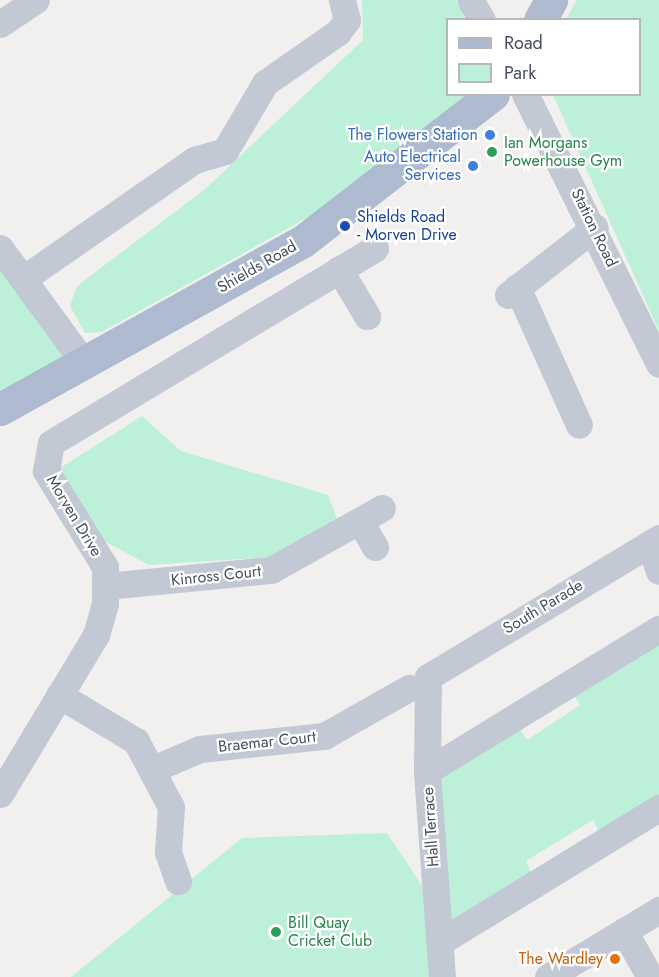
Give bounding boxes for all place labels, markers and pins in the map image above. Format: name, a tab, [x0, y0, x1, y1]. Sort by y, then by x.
place label: The Flowers Station	[348, 125, 478, 145]
marker: The Flowers Station	[483, 128, 497, 142]
place label: Ian Morgans Powerhouse Gym	[504, 133, 622, 171]
marker: Ian Morgans Powerhouse Gym	[485, 145, 499, 159]
place label: Auto Electrical Services	[364, 147, 461, 185]
marker: Auto Electrical Services	[466, 159, 480, 173]
place label: Shields Road - Morven Drive	[357, 207, 457, 245]
marker: Shields Road - Morven Drive	[338, 219, 352, 233]
place label: Bill Quay Cricket Club	[288, 913, 372, 951]
marker: Bill Quay Cricket Club	[269, 925, 283, 939]
place label: The Wardley	[519, 949, 603, 969]
marker: The Wardley	[608, 952, 622, 966]

